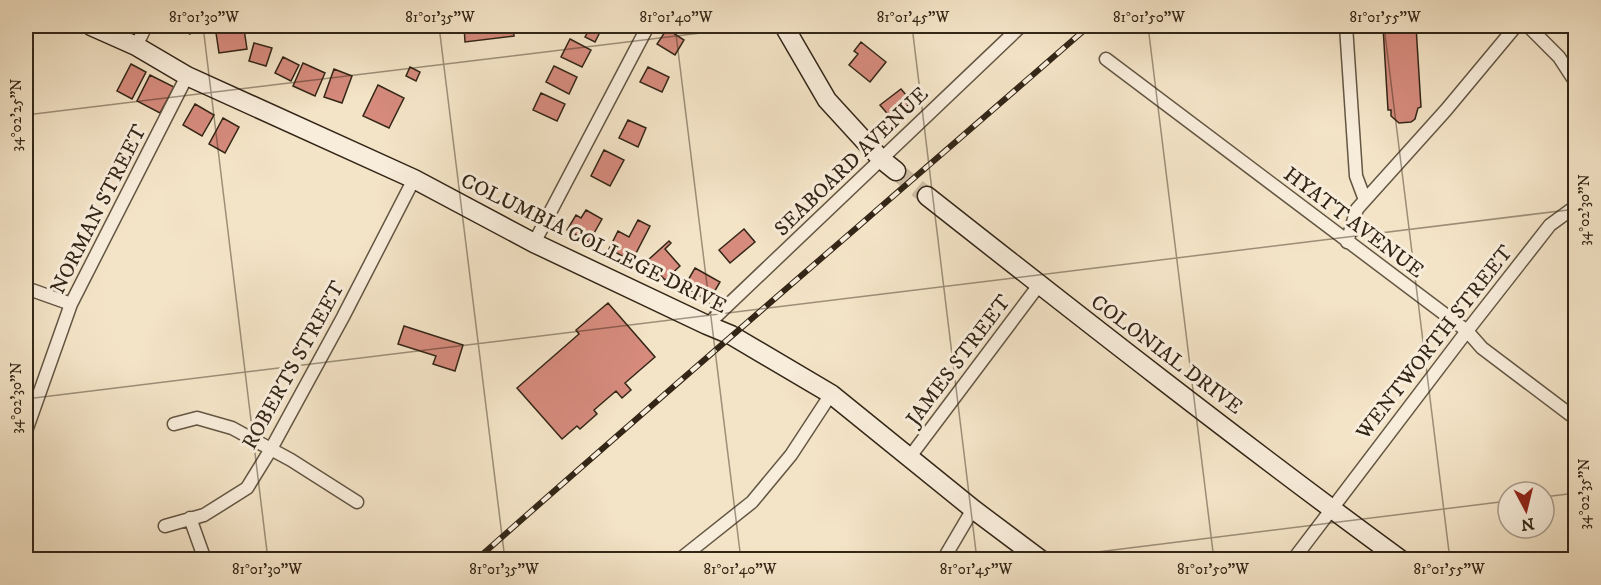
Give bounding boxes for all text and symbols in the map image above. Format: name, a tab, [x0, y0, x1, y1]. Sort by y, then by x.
text: 81°01'30"W	[169, 8, 239, 27]
text: 81°01'35"W	[405, 8, 475, 27]
text: 81°01'40"W	[639, 8, 713, 27]
text: 81°01'45"W	[877, 8, 949, 27]
text: 81°01'50"W	[1113, 8, 1185, 27]
text: 81°01'55"W	[1349, 8, 1421, 27]
text: 34°02'25"N	[7, 79, 26, 151]
street label: SEABOARD AVENUE	[769, 81, 934, 242]
street label: NORMAN STREET	[45, 120, 153, 298]
street label: HYATT AVENUE	[1278, 161, 1429, 284]
street label: COLUMBIA COLLEGE DRIVE	[456, 168, 731, 320]
text: 34°02'30"N	[1575, 174, 1594, 246]
street label: WENTWORTH STREET	[1350, 240, 1519, 446]
street label: ROBERTS STREET	[237, 277, 351, 454]
street label: COLONIAL DRIVE	[1085, 289, 1248, 420]
street label: JAMES STREET	[900, 290, 1017, 433]
text: 34°02'30"N	[7, 362, 26, 434]
text: 34°02'35"N	[1575, 458, 1594, 530]
north arrow	[1496, 480, 1556, 540]
text: N	[1520, 513, 1535, 535]
text: 81°01'30"W	[232, 560, 302, 579]
text: 81°01'35"W	[469, 560, 539, 579]
text: 81°01'40"W	[703, 560, 777, 579]
text: 81°01'45"W	[940, 560, 1012, 579]
text: 81°01'50"W	[1177, 560, 1249, 579]
text: 81°01'55"W	[1413, 560, 1485, 579]

